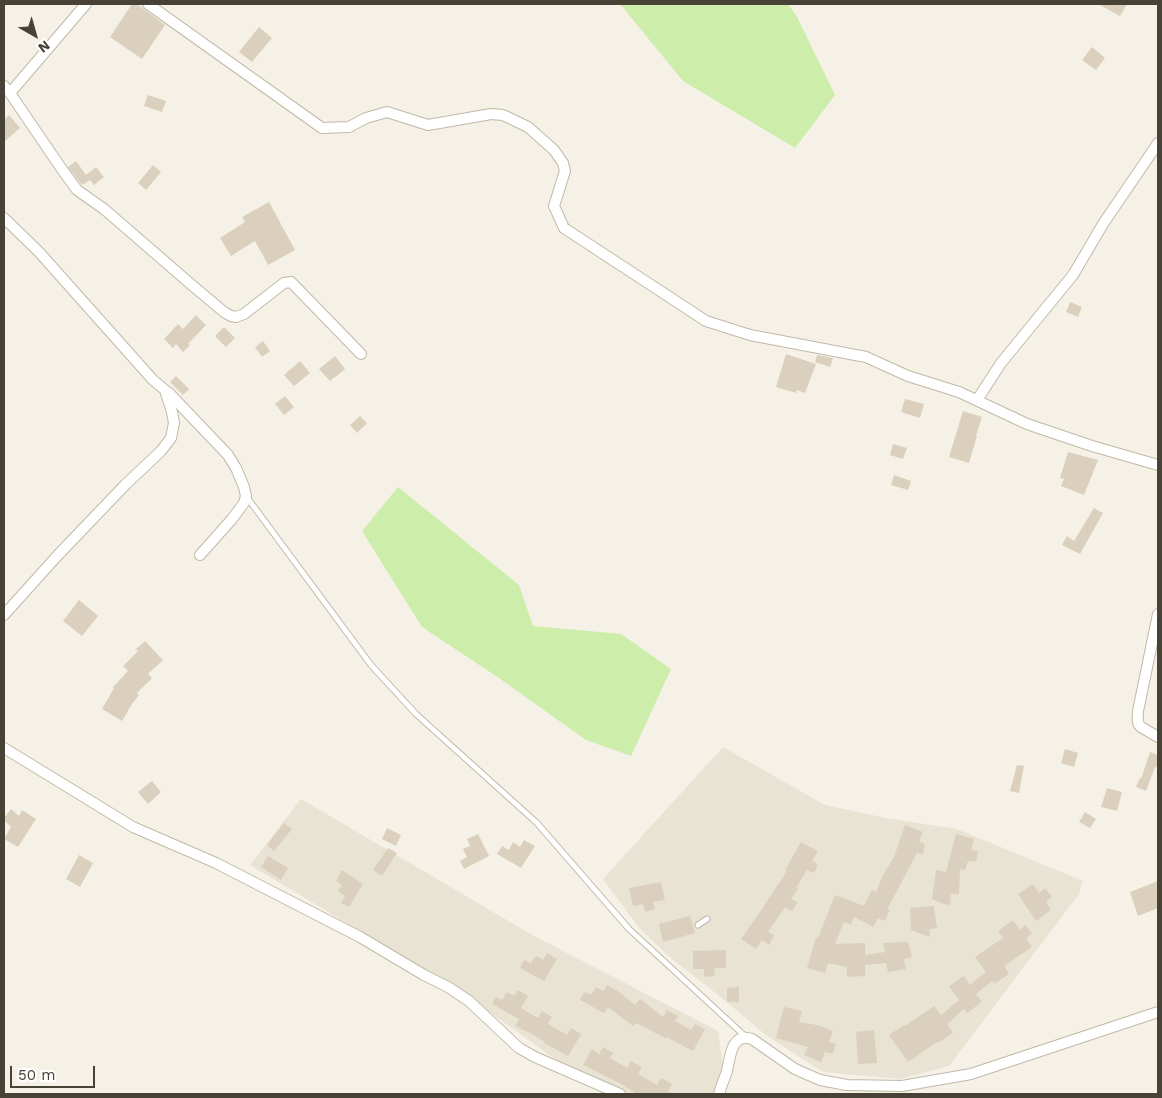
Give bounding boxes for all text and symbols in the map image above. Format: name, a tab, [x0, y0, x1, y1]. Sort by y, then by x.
north arrow	[10, 10, 60, 60]
text: N	[35, 37, 53, 56]
scale bar	[12, 1056, 98, 1088]
text: 50 m	[18, 1066, 55, 1084]

